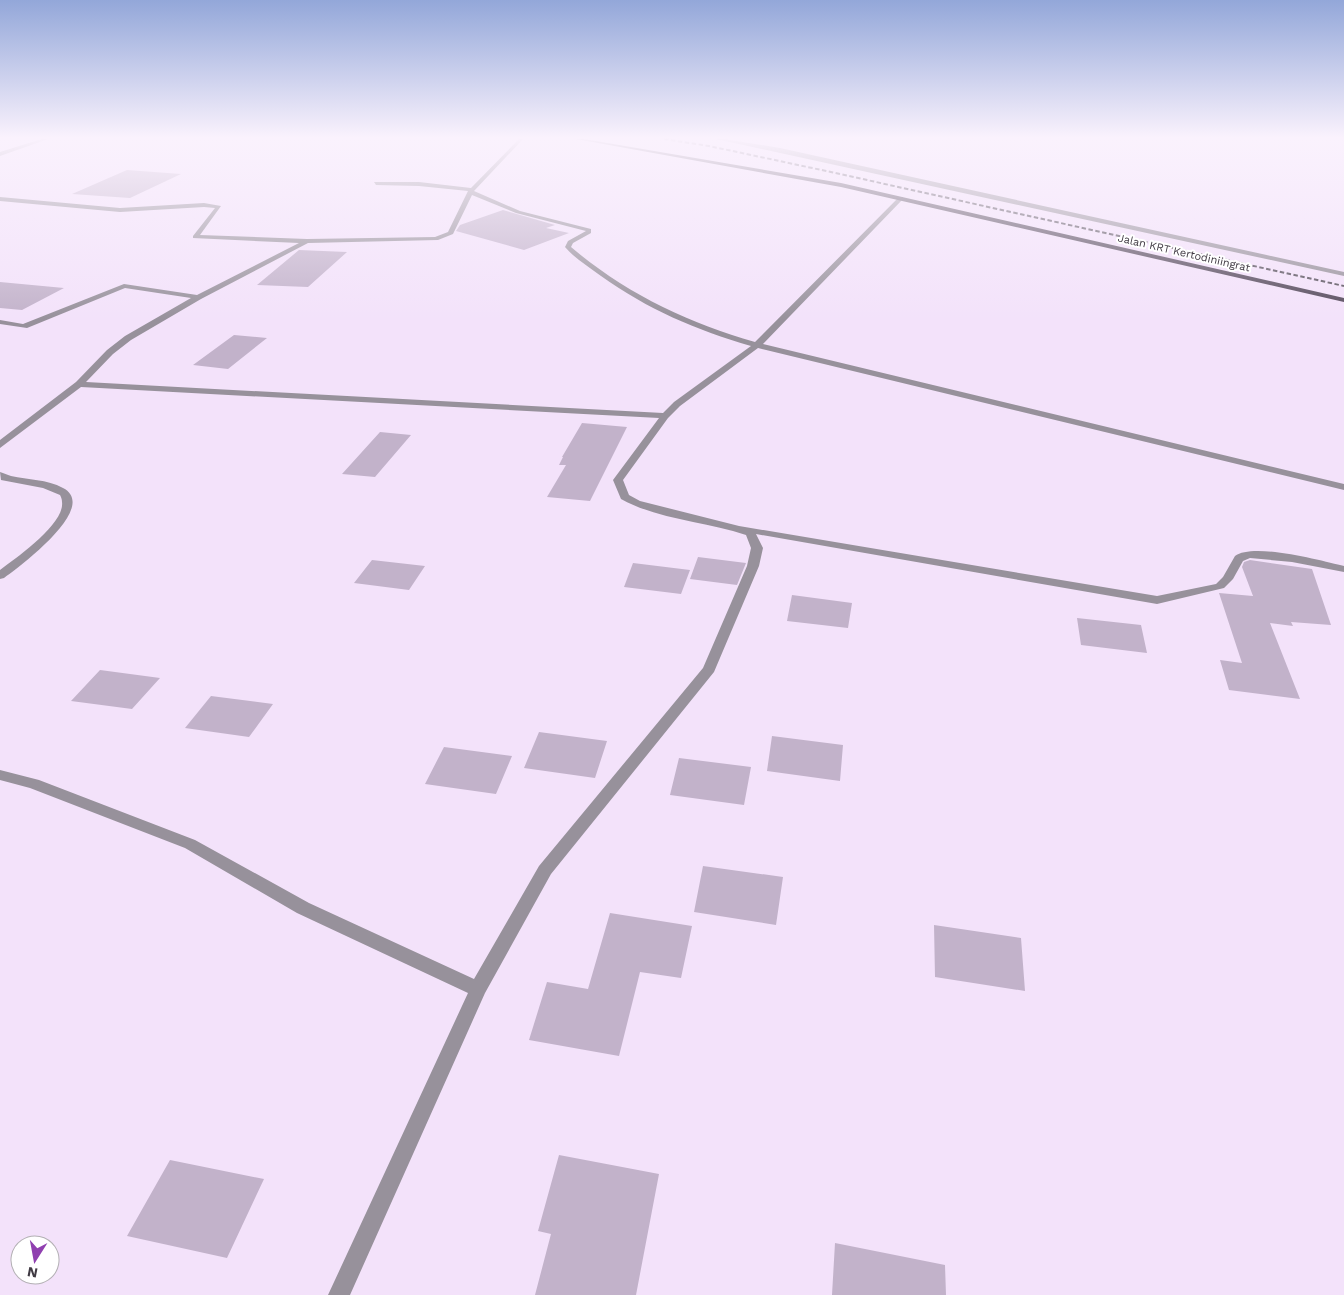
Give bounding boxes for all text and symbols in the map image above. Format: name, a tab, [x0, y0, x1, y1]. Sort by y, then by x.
street label: Jalan KRT Kertodiniingrat	[1117, 231, 1252, 275]
north arrow	[10, 1235, 60, 1285]
text: N	[26, 1264, 39, 1282]

